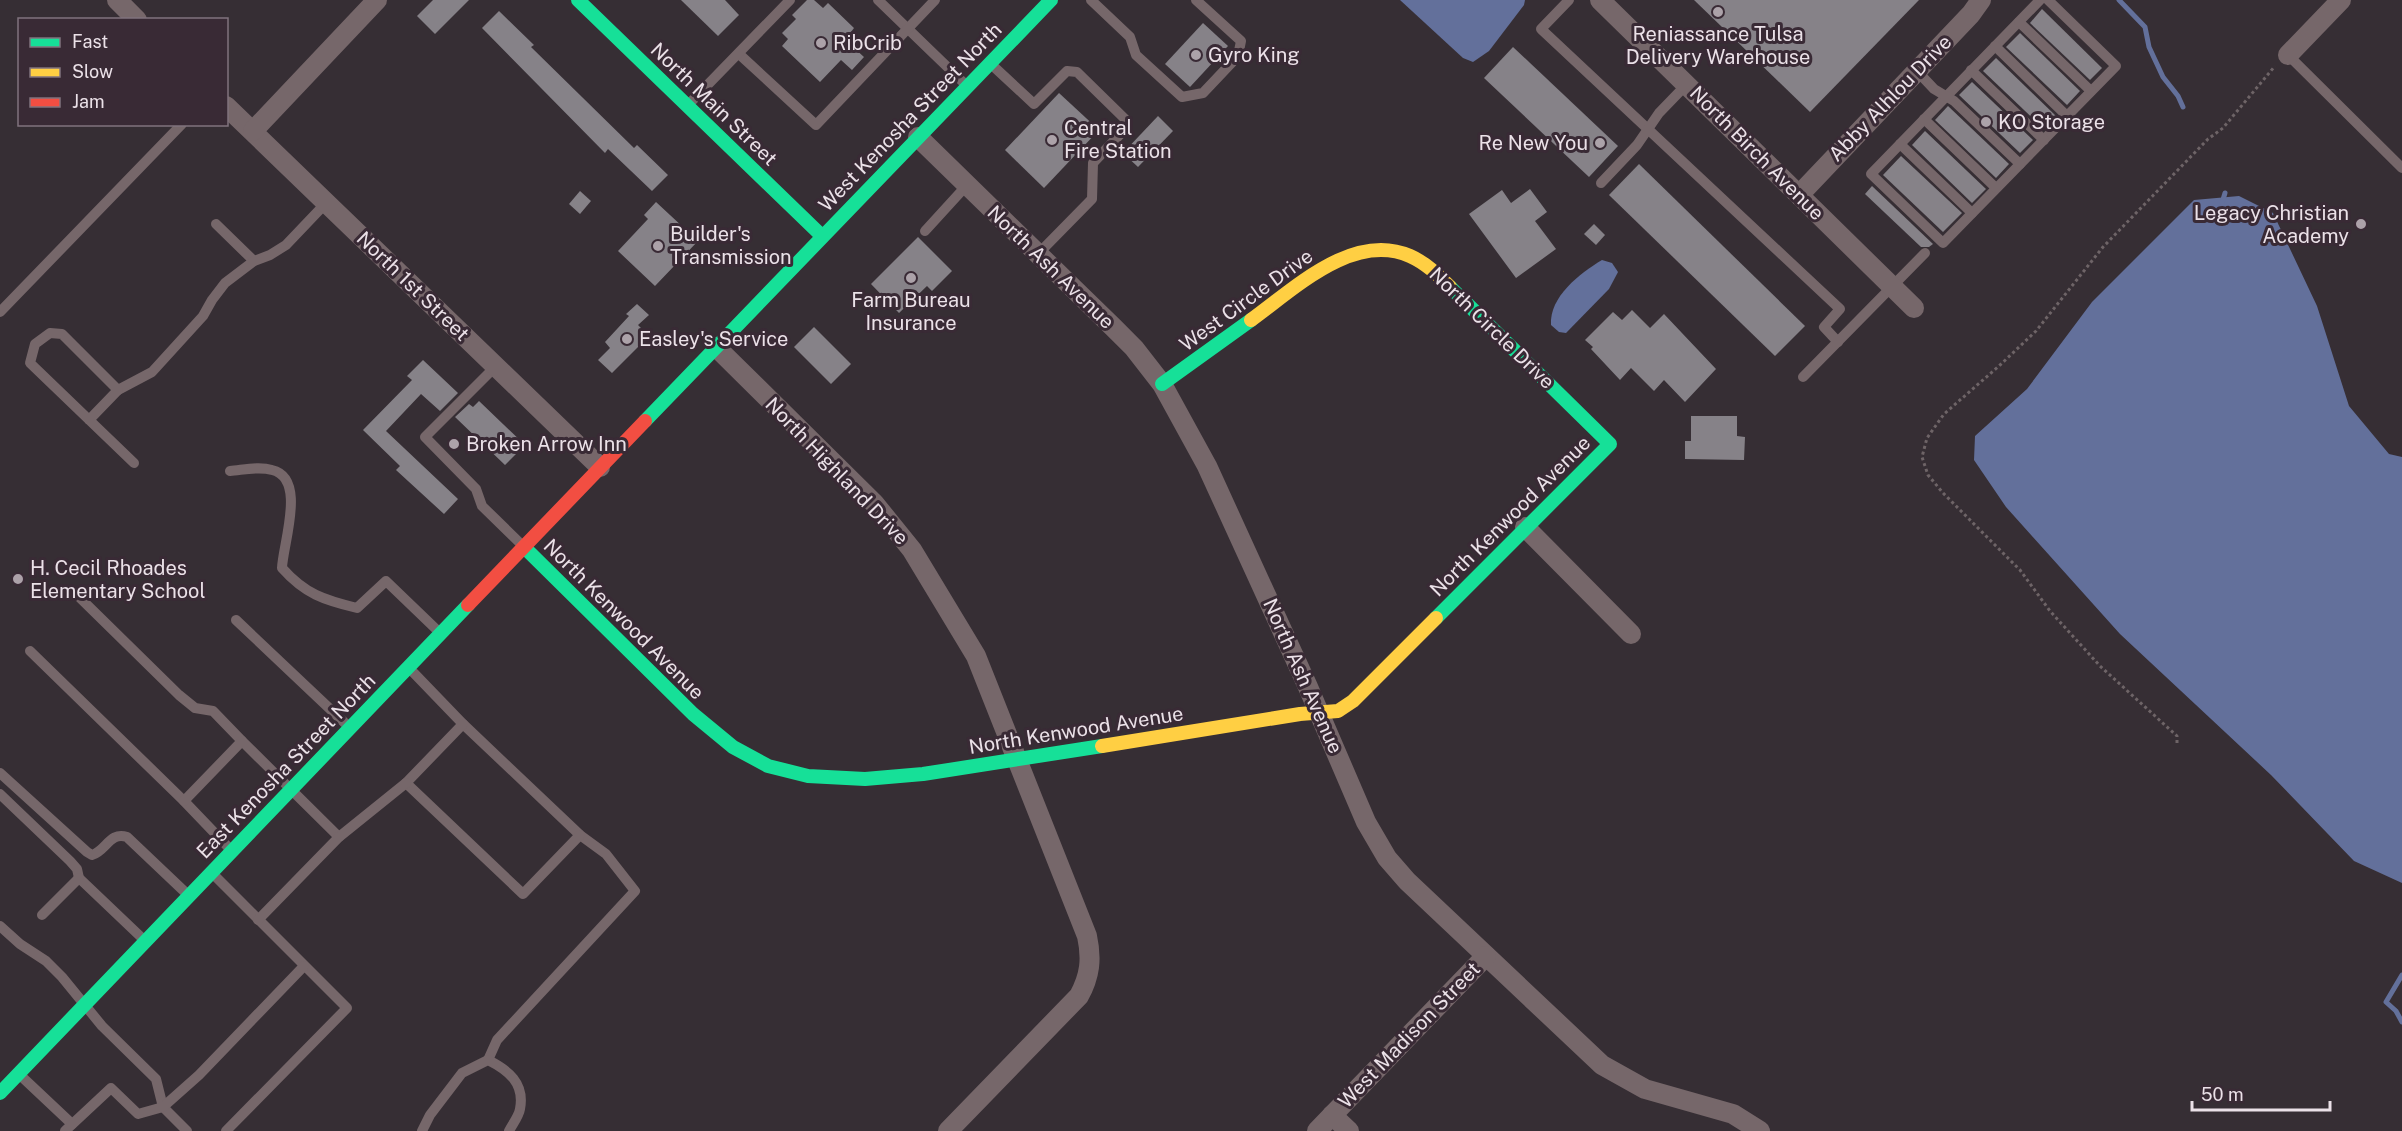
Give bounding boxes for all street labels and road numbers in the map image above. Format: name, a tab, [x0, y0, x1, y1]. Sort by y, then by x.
street label: West Kenosha Street North	[813, 18, 1007, 216]
street label: Abby Alhlou Drive	[1824, 30, 1956, 166]
street label: North Main Street	[646, 38, 782, 170]
street label: North Birch Avenue	[1685, 81, 1829, 225]
street label: North Ash Avenue	[983, 200, 1119, 334]
street label: North 1st Street	[352, 226, 474, 346]
street label: West Circle Drive	[1175, 244, 1317, 356]
street label: North Circle Drive	[1424, 262, 1560, 394]
street label: North Highland Drive	[761, 392, 913, 550]
street label: North Kenwood Avenue	[1425, 431, 1595, 601]
street label: North Kenwood Avenue	[539, 534, 709, 704]
street label: North Ash Avenue	[1258, 595, 1348, 757]
street label: East Kenosha Street North	[192, 669, 380, 863]
street label: North Kenwood Avenue	[967, 701, 1185, 759]
street label: West Madison Street	[1333, 957, 1485, 1113]

